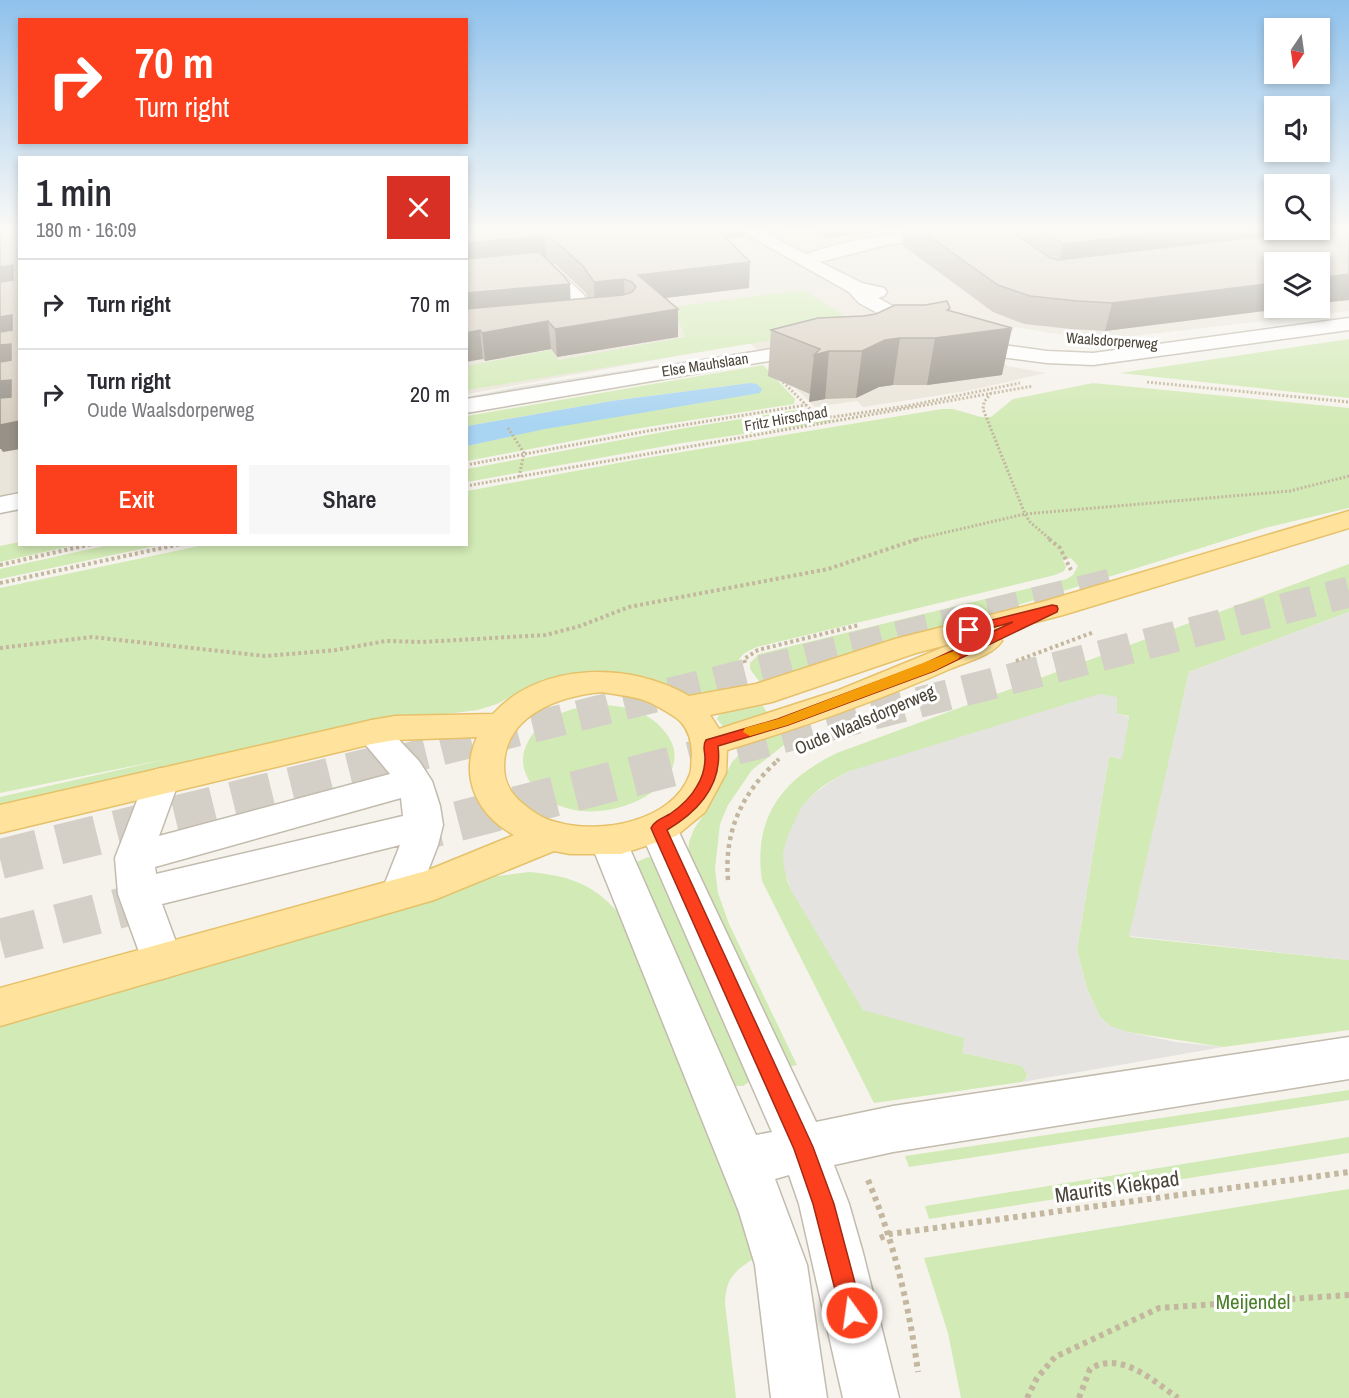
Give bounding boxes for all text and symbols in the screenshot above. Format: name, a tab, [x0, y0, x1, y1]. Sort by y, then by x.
north arrow	[1264, 18, 1330, 84]
map controls	[1264, 18, 1330, 318]
text: 70 m	[135, 35, 214, 91]
icon: right	[36, 42, 114, 120]
text: Turn right	[135, 89, 229, 125]
button: sound	[1264, 96, 1330, 162]
text: 1 min	[36, 169, 112, 217]
button: search	[1264, 174, 1330, 240]
button: close	[387, 176, 450, 239]
text: 180 m · 16:09	[36, 216, 136, 243]
button: layers	[1264, 252, 1330, 318]
icon: right	[36, 288, 69, 321]
text: Turn right	[87, 289, 171, 319]
text: 70 m	[410, 289, 450, 319]
street label: Waalsdorperweg	[1065, 327, 1159, 354]
street label: Else Mauhslaan	[660, 347, 750, 382]
text: Turn right	[87, 366, 171, 396]
icon: right	[36, 378, 69, 411]
text: 20 m	[410, 379, 450, 409]
text: Oude Waalsdorperweg	[87, 396, 254, 423]
street label: Fritz Hirschpad	[743, 401, 829, 436]
button: Exit	[36, 465, 237, 534]
button: Share	[249, 465, 450, 534]
pin	[943, 604, 994, 655]
icon: arrive	[952, 613, 985, 646]
street label: Oude Waalsdorperweg	[791, 678, 940, 760]
street label: Maurits Kiekpad	[1053, 1163, 1181, 1210]
position arrow	[820, 1281, 884, 1345]
park label: Meijendel	[1216, 1287, 1290, 1316]

